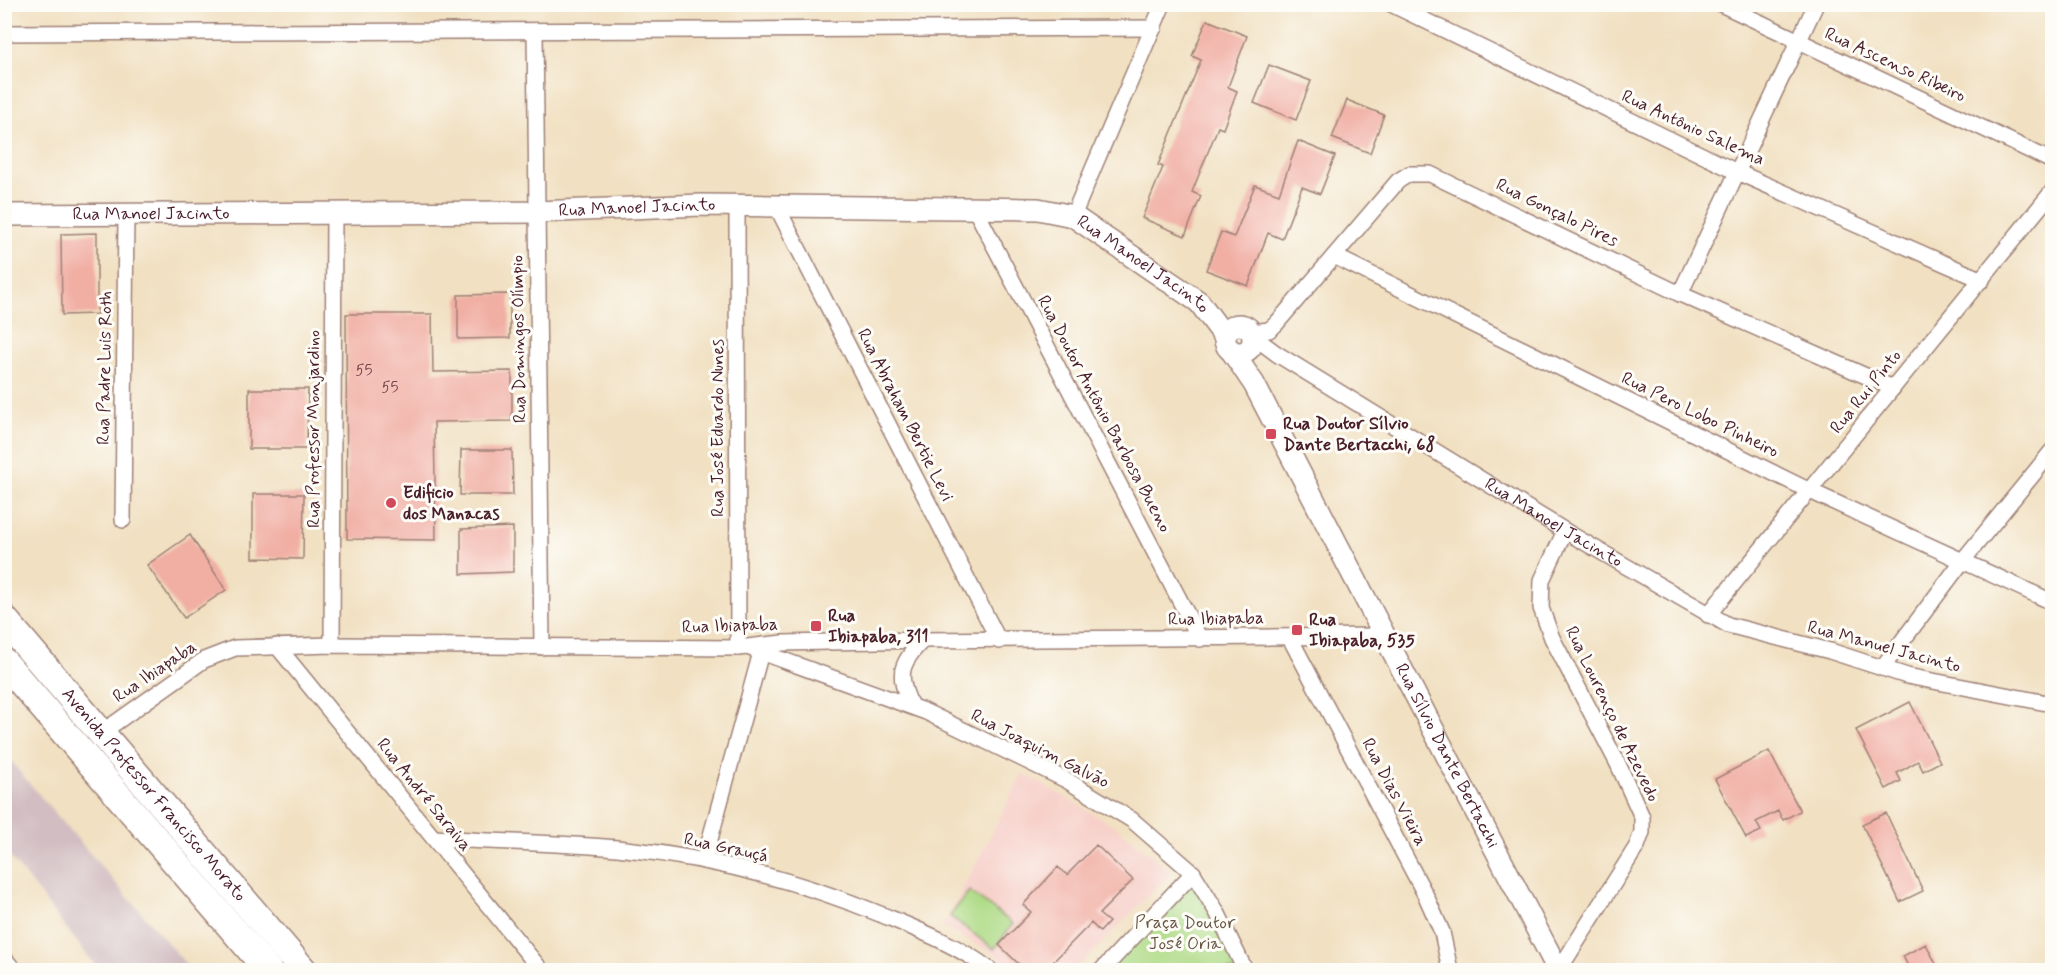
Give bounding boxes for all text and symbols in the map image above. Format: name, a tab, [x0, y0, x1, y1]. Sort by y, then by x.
street label: Rua Ascenso Ribeiro	[1820, 22, 1970, 108]
street label: Rua Antônio Salema	[1618, 84, 1768, 172]
street label: Rua Gonçalo Pires	[1492, 173, 1622, 253]
street label: Rua Manoel Jacinto	[558, 193, 715, 223]
street label: Rua Manoel Jacinto	[72, 202, 230, 227]
street label: Rua Manoel Jacinto	[1072, 210, 1215, 318]
street label: Rua Domingos Olímpio	[506, 255, 532, 423]
street label: Rua Padre Luis Roth	[92, 291, 118, 445]
street label: Rua Doutor Antônio Barbosa Bueno	[1031, 291, 1177, 537]
street label: Rua Abraham Bertie Levi	[851, 324, 959, 506]
street label: Rua Professor Monjardino	[302, 330, 326, 528]
street label: Rua José Eduardo Nunes	[706, 339, 730, 517]
street label: Rua Rui Pinto	[1825, 345, 1907, 439]
house number: 55	[356, 361, 373, 381]
street label: Rua Pero Lobo Pinheiro	[1617, 366, 1783, 464]
house number: 55	[382, 378, 399, 398]
place label: Rua Doutor Sílvio Dante Bertacchi, 68	[1283, 412, 1436, 457]
marker: Rua Doutor Sílvio Dante Bertacchi, 68	[1264, 427, 1278, 441]
street label: Rua Manoel Jacinto	[1480, 472, 1627, 574]
place label: Edificio dos Manacas	[403, 481, 500, 526]
marker: Edificio dos Manacas	[384, 496, 398, 510]
place label: Rua Ibiapaba, 311	[828, 604, 929, 649]
street label: Rua Ibiapaba	[1168, 606, 1264, 632]
place label: Rua Ibiapaba, 535	[1309, 608, 1415, 653]
street label: Rua Ibiapaba	[681, 612, 779, 640]
street label: Rua Manuel Jacinto	[1805, 615, 1963, 679]
marker: Rua Ibiapaba, 311	[809, 619, 823, 633]
street label: Rua Lourenço de Azevedo	[1559, 622, 1665, 806]
marker: Rua Ibiapaba, 535	[1290, 623, 1304, 637]
street label: Rua Ibiapaba	[108, 635, 202, 709]
street label: Rua Sílvio Dante Bertacchi	[1389, 659, 1505, 852]
street label: Avenida Professor Francisco Morato	[56, 683, 252, 907]
street label: Rua Joaquim Galvão	[967, 704, 1113, 794]
street label: Rua André Saraiva	[371, 733, 477, 857]
street label: Rua Dias Vieira	[1356, 734, 1432, 850]
street label: Rua Grauçá	[682, 827, 770, 869]
park label: Praça Doutor José Oria	[1135, 911, 1236, 956]

